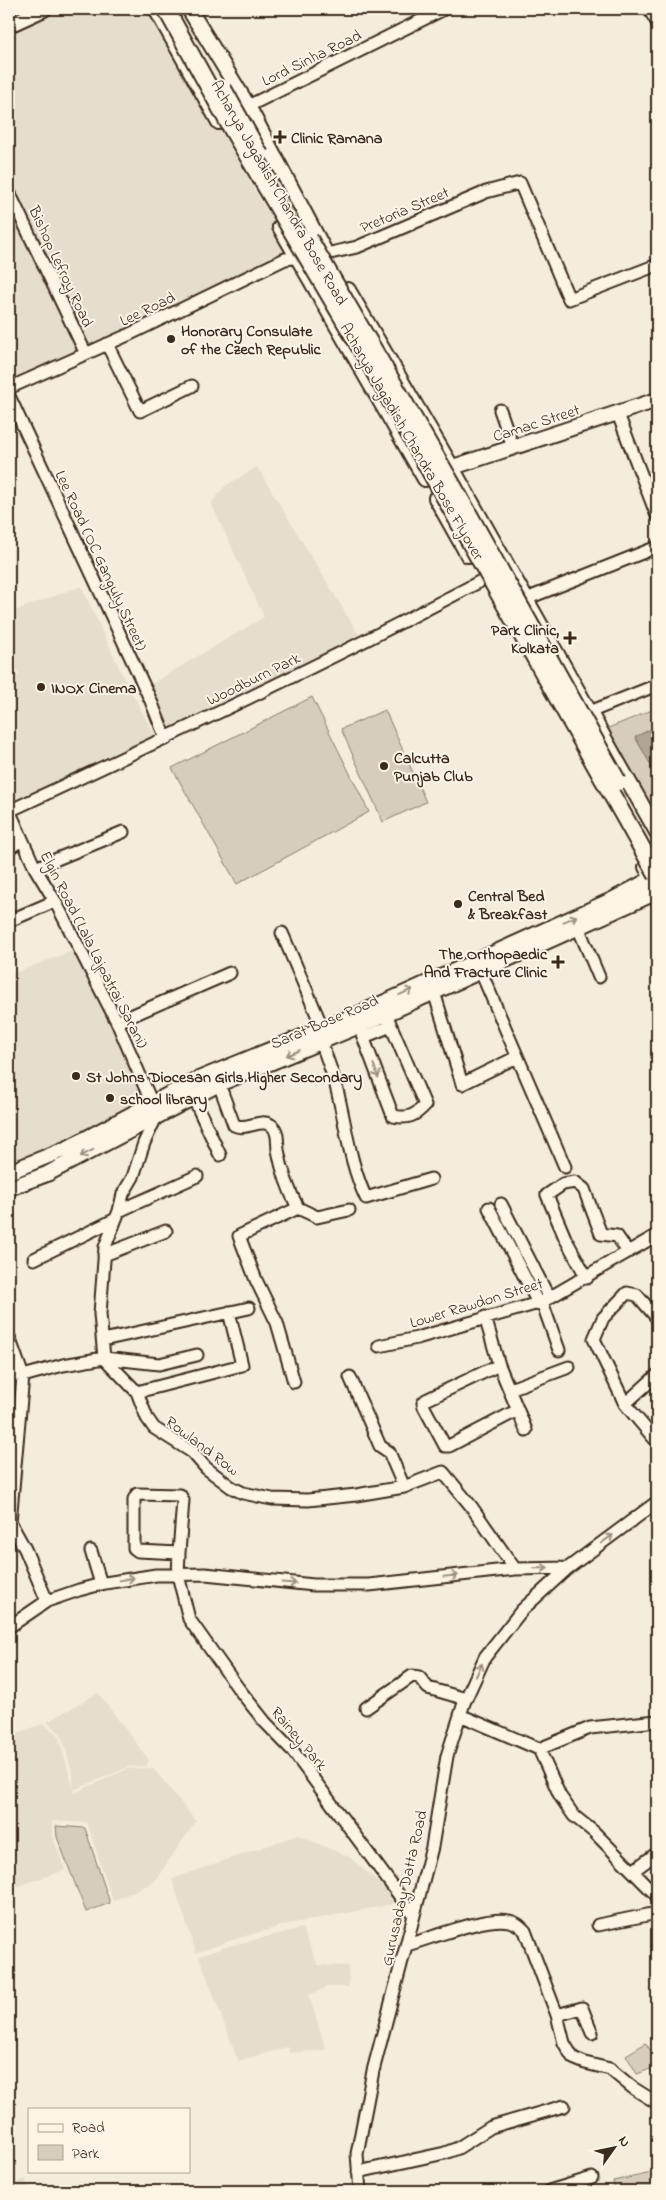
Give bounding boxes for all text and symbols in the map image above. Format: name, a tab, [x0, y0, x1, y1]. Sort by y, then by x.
street label: Lord Sinha Road	[258, 24, 366, 93]
street label: Acharya Jagadish Chandra Bose Road	[204, 76, 353, 310]
place label: Clinic Ramana	[291, 127, 383, 151]
marker: Clinic Ramana	[273, 130, 287, 144]
street label: Pretoria Street	[356, 181, 454, 240]
street label: Bishop Lefroy Road	[21, 201, 99, 331]
street label: Lee Road	[116, 286, 180, 334]
street label: Acharya Jagadish Chandra Bose Flyover	[333, 319, 489, 565]
place label: Honorary Consulate of the Czech Republic	[181, 320, 322, 362]
marker: Honorary Consulate of the Czech Republic	[165, 333, 177, 345]
street label: Camac Street	[490, 398, 584, 449]
street label: Lee Road (OC Ganguly Street)	[48, 467, 153, 655]
place label: Park Clinic, Kolkata	[491, 619, 559, 661]
marker: Park Clinic, Kolkata	[563, 631, 577, 645]
street label: Woodburn Park	[203, 646, 306, 713]
place label: INOX Cinema	[51, 677, 137, 701]
marker: INOX Cinema	[35, 681, 47, 693]
place label: Calcutta Punjab Club	[394, 747, 473, 789]
marker: Calcutta Punjab Club	[378, 760, 390, 772]
street label: Elgin Road (Lala Lajpatrai Sarani)	[33, 847, 154, 1053]
place label: Central Bed & Breakfast	[467, 885, 548, 927]
marker: Central Bed & Breakfast	[452, 898, 464, 910]
one-way arrow	[562, 913, 577, 923]
place label: The Orthopaedic And Fracture Clinic	[424, 943, 548, 985]
marker: The Orthopaedic And Fracture Clinic	[551, 955, 565, 969]
one-way arrow	[398, 987, 413, 996]
street label: Sarat Bose Road	[267, 989, 382, 1056]
one-way arrow	[286, 1049, 301, 1059]
one-way arrow	[372, 1063, 381, 1078]
place label: St Johns Diocesan Girls Higher Secondary	[86, 1066, 362, 1091]
marker: St Johns Diocesan Girls Higher Secondary	[70, 1070, 82, 1082]
place label: school library	[120, 1088, 207, 1113]
marker: school library	[104, 1092, 116, 1104]
one-way arrow	[80, 1149, 95, 1158]
street label: Lower Rawdon Street	[407, 1272, 547, 1336]
street label: Rowland Row	[160, 1411, 244, 1482]
one-way arrow	[600, 1534, 614, 1544]
one-way arrow	[533, 1564, 549, 1573]
one-way arrow	[443, 1571, 459, 1581]
one-way arrow	[119, 1574, 135, 1584]
one-way arrow	[281, 1578, 297, 1588]
one-way arrow	[474, 1663, 484, 1678]
street label: Rainey Park	[264, 1702, 333, 1777]
street label: Gurusaday Datta Road	[375, 1808, 435, 1969]
legend	[28, 2108, 190, 2172]
text: Road	[72, 2117, 105, 2139]
north arrow	[588, 2122, 638, 2172]
text: N	[612, 2132, 635, 2151]
text: Park	[72, 2143, 100, 2165]

